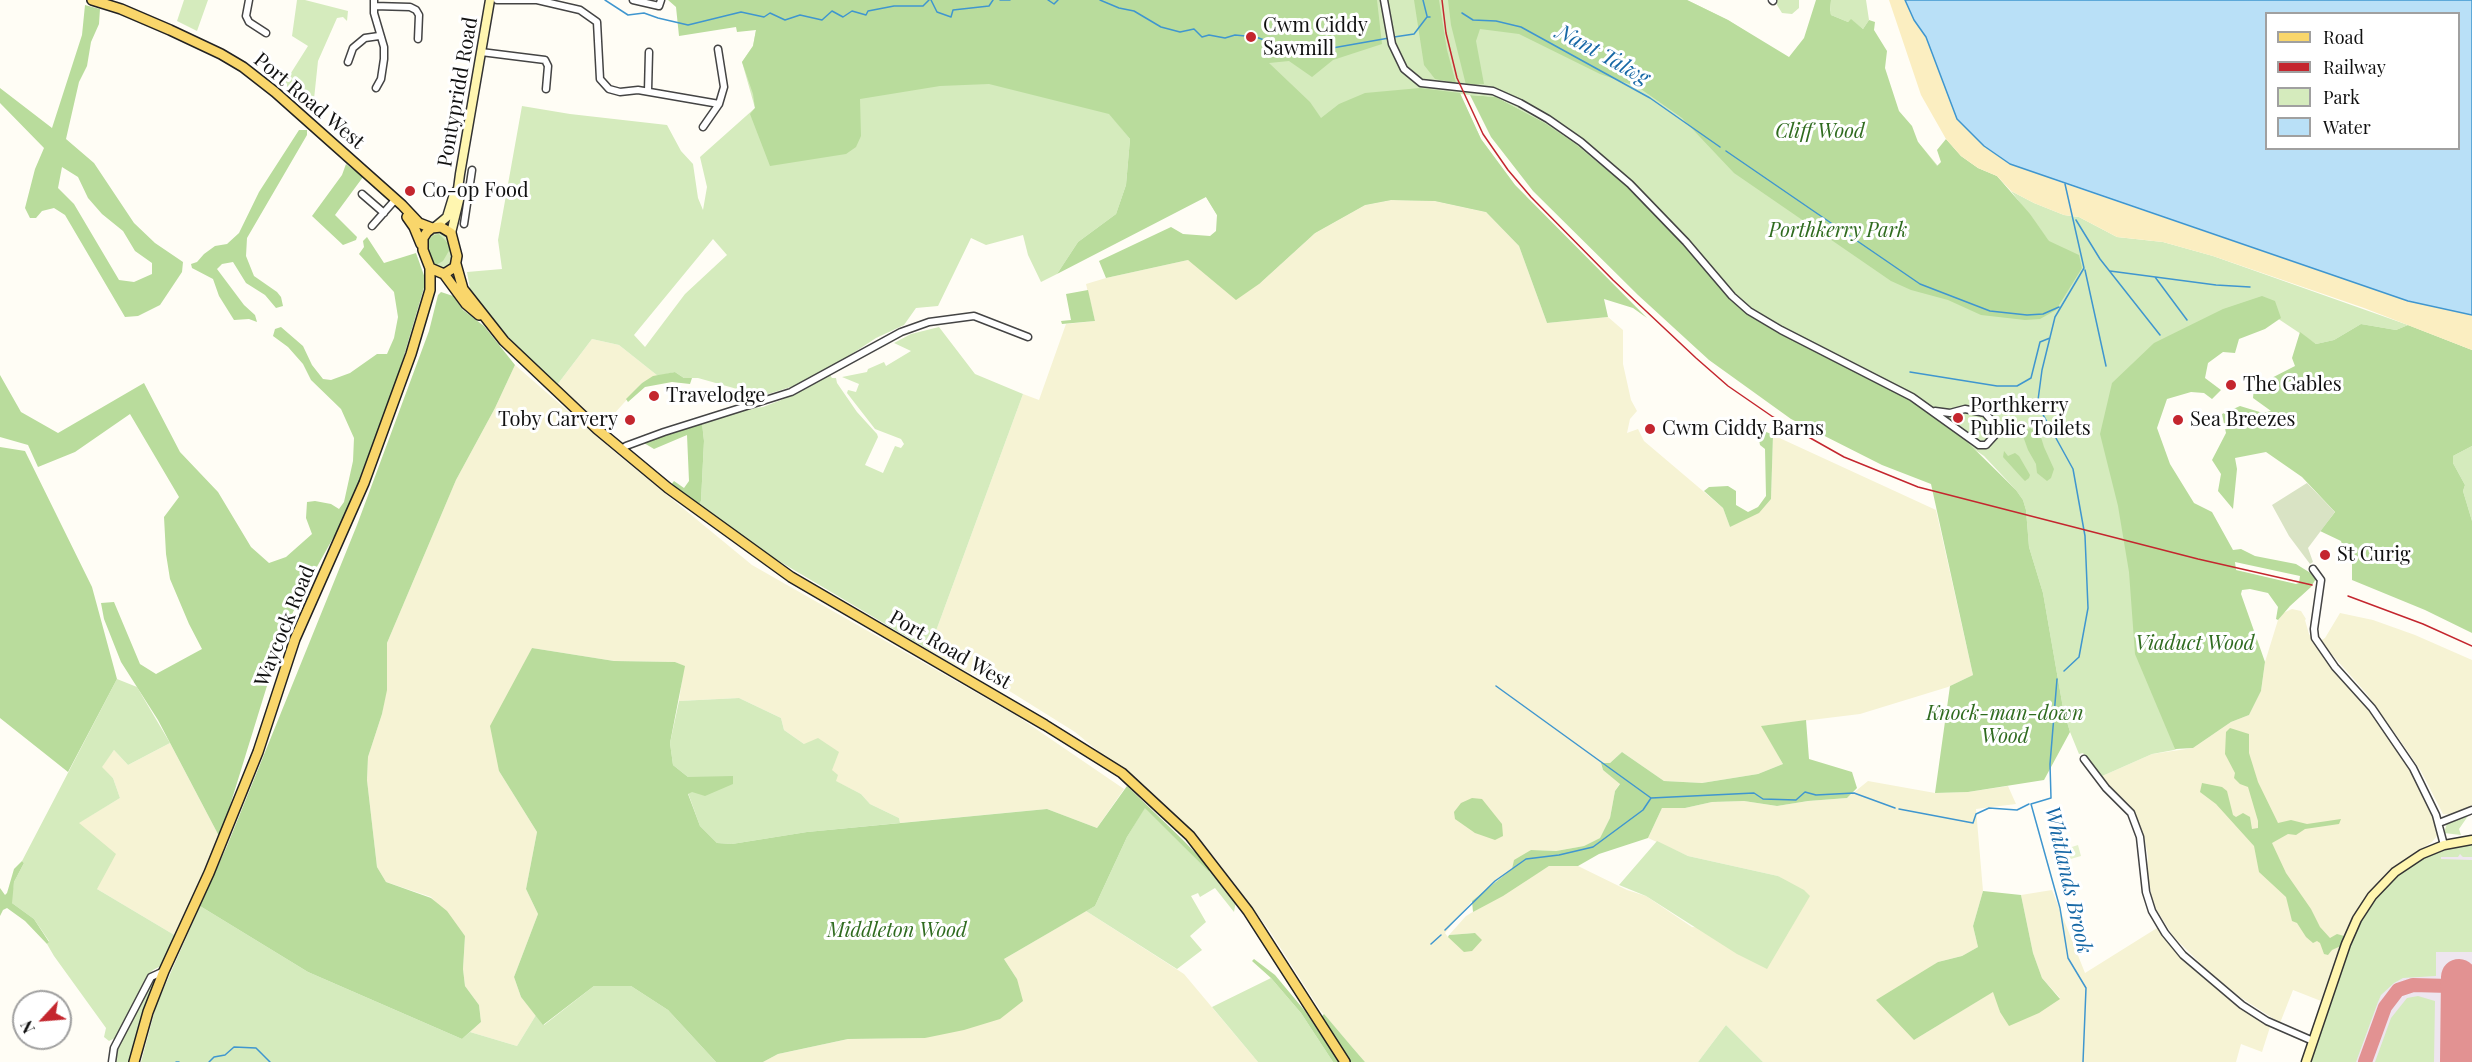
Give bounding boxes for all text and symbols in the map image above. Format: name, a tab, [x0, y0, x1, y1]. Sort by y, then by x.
legend	[2265, 12, 2460, 150]
place label: Cwm Ciddy Sawmill	[1263, 14, 1368, 61]
street label: Pontypridd Road	[433, 15, 483, 169]
water label: Nant Talwg	[1552, 19, 1654, 91]
text: Road	[2323, 25, 2364, 49]
marker: Cwm Ciddy Sawmill	[1244, 30, 1258, 44]
street label: Port Road West	[249, 48, 369, 154]
text: Railway	[2323, 55, 2386, 79]
text: Park	[2323, 85, 2360, 109]
text: Water	[2323, 115, 2371, 139]
park label: Cliff Wood	[1775, 120, 1865, 144]
place label: Co-op Food	[422, 179, 529, 203]
marker: Co-op Food	[403, 184, 417, 198]
park label: Porthkerry Park	[1769, 219, 1907, 243]
place label: The Gables	[2243, 373, 2342, 397]
marker: The Gables	[2224, 378, 2238, 392]
place label: Travelodge	[666, 384, 765, 408]
marker: Travelodge	[647, 389, 661, 403]
place label: Porthkerry Public Toilets	[1970, 394, 2091, 441]
place label: Toby Carvery	[498, 408, 618, 432]
place label: Sea Breezes	[2190, 408, 2296, 432]
marker: Porthkerry Public Toilets	[1951, 411, 1965, 425]
marker: Toby Carvery	[623, 413, 637, 427]
marker: Sea Breezes	[2171, 413, 2185, 427]
place label: Cwm Ciddy Barns	[1662, 417, 1824, 441]
marker: Cwm Ciddy Barns	[1643, 422, 1657, 436]
place label: St Curig	[2337, 543, 2411, 567]
marker: St Curig	[2318, 548, 2332, 562]
street label: Waycock Road	[250, 562, 320, 690]
street label: Port Road West	[885, 605, 1015, 695]
park label: Viaduct Wood	[2135, 632, 2255, 656]
park label: Knock-man-down Wood	[1926, 702, 2084, 749]
water label: Whitlands Brook	[2039, 804, 2097, 956]
park label: Middleton Wood	[827, 919, 967, 943]
north arrow	[12, 990, 72, 1050]
text: N	[15, 1017, 39, 1037]

